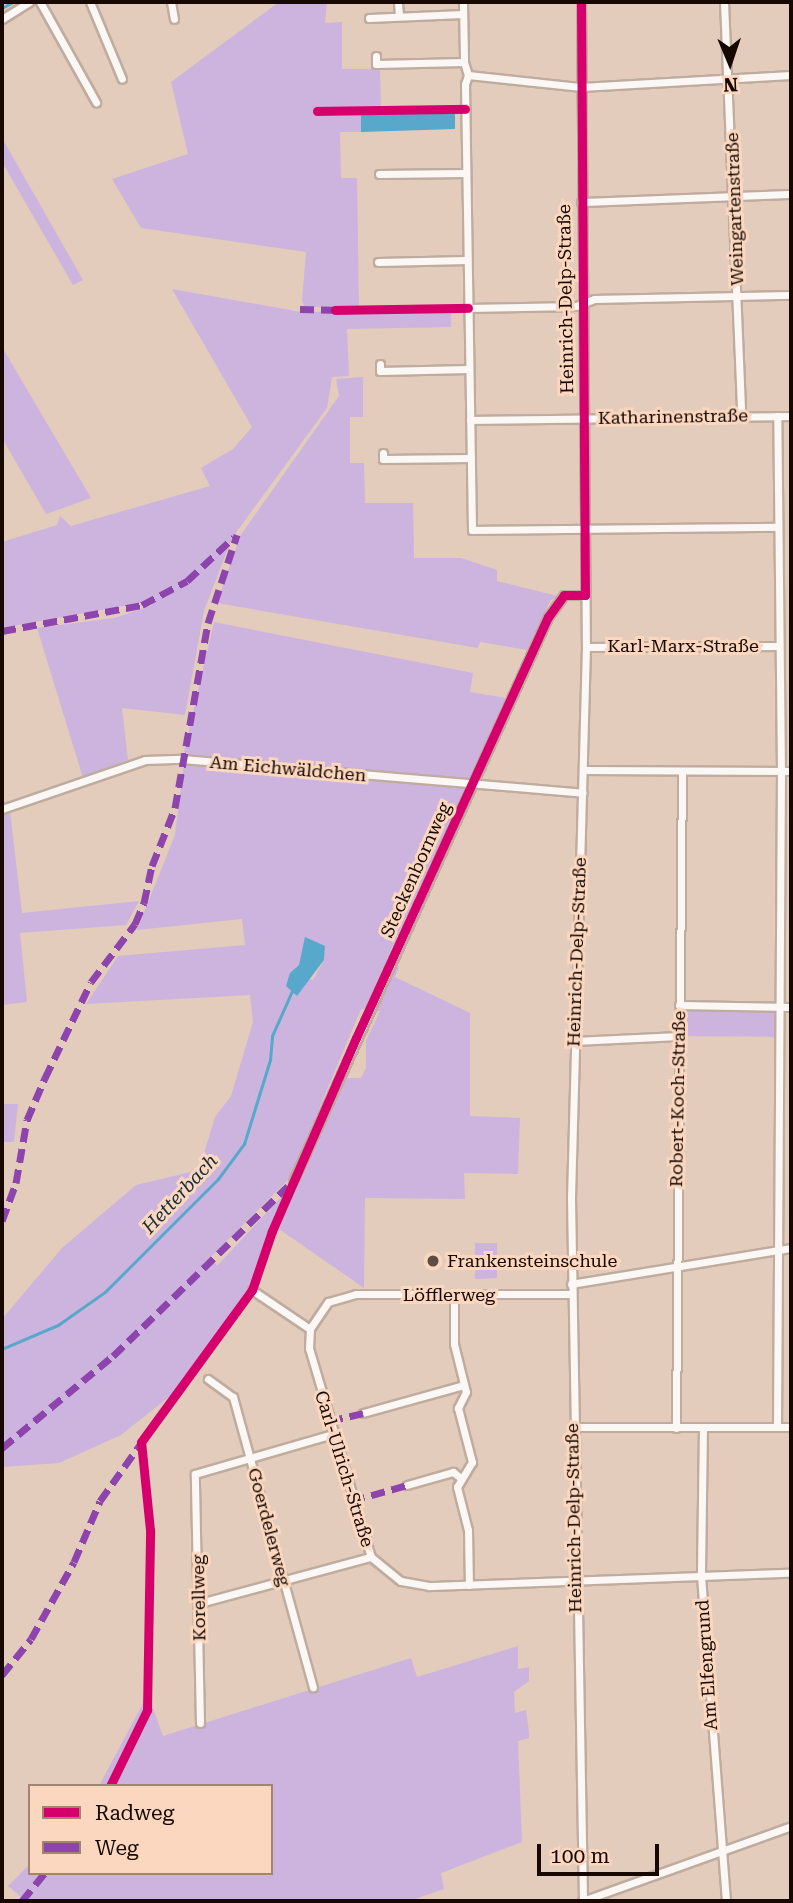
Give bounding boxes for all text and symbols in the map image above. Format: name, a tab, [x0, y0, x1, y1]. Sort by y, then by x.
north arrow	[695, 28, 765, 98]
text: N	[723, 73, 738, 96]
street label: Weingartenstraße	[722, 132, 748, 286]
street label: Heinrich-Delp-Straße	[554, 204, 578, 394]
street label: Katharinenstraße	[598, 405, 748, 429]
street label: Karl-Marx-Straße	[607, 635, 759, 657]
street label: Am Eichwäldchen	[209, 751, 367, 787]
street label: Steckenbornweg	[376, 799, 456, 941]
street label: Heinrich-Delp-Straße	[563, 857, 591, 1047]
street label: Robert-Koch-Straße	[666, 1011, 690, 1187]
water label: Hetterbach	[137, 1150, 223, 1238]
place label: Frankensteinschule	[447, 1250, 617, 1272]
marker: Frankensteinschule	[425, 1253, 441, 1269]
street label: Löfflerweg	[403, 1284, 495, 1306]
street label: Carl-Ulrich-Straße	[310, 1388, 378, 1550]
street label: Heinrich-Delp-Straße	[562, 1423, 586, 1613]
street label: Goerdelerweg	[243, 1466, 295, 1588]
street label: Korellweg	[187, 1555, 211, 1641]
street label: Am Elfengrund	[692, 1599, 722, 1731]
legend	[28, 1784, 273, 1875]
text: Radweg	[95, 1801, 174, 1825]
scale bar	[541, 1829, 664, 1873]
text: Weg	[95, 1836, 139, 1860]
text: 100 m	[550, 1844, 610, 1868]

